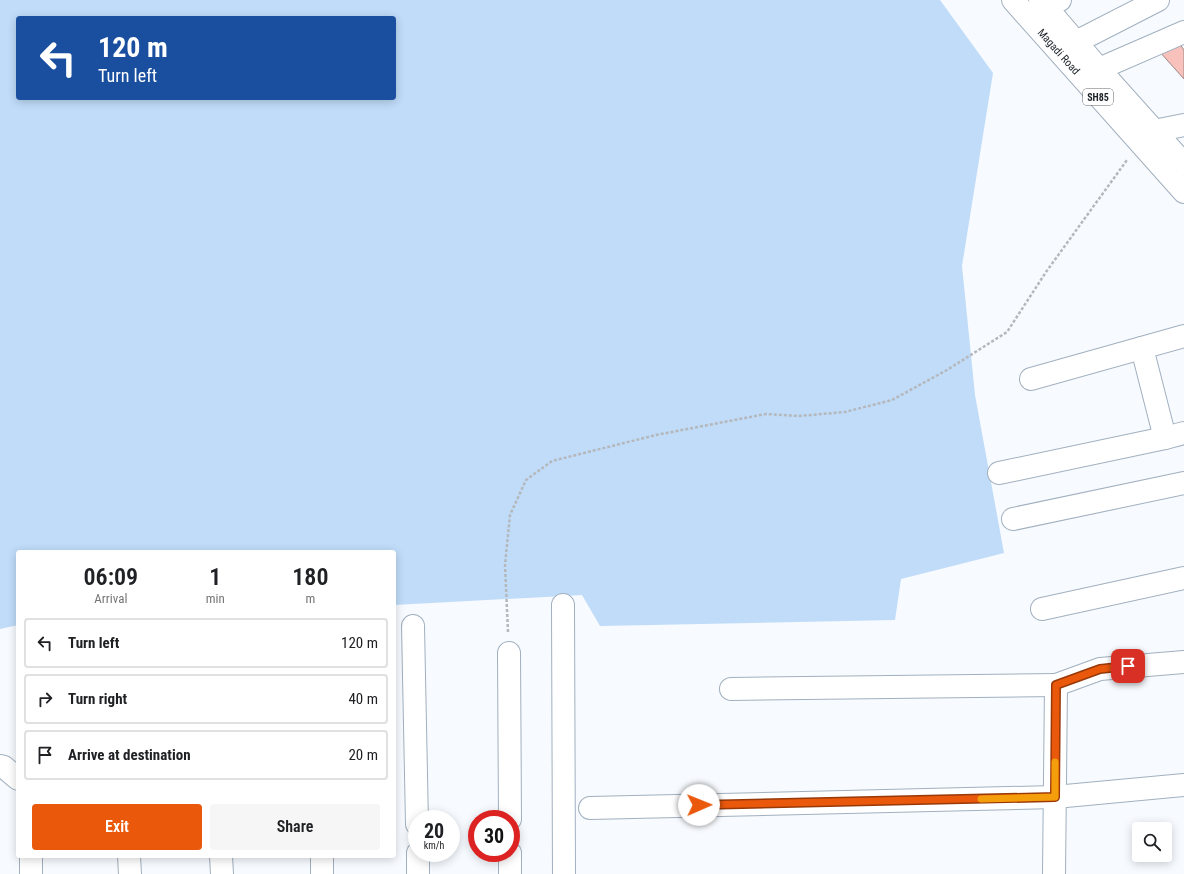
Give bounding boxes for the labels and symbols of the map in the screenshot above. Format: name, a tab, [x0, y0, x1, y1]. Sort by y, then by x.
street label: Magadi Road	[1035, 26, 1083, 77]
road number: SH85	[1083, 89, 1113, 105]
pin	[1111, 649, 1145, 683]
position arrow	[678, 784, 720, 826]
speed limit sign: 30	[468, 810, 520, 862]

